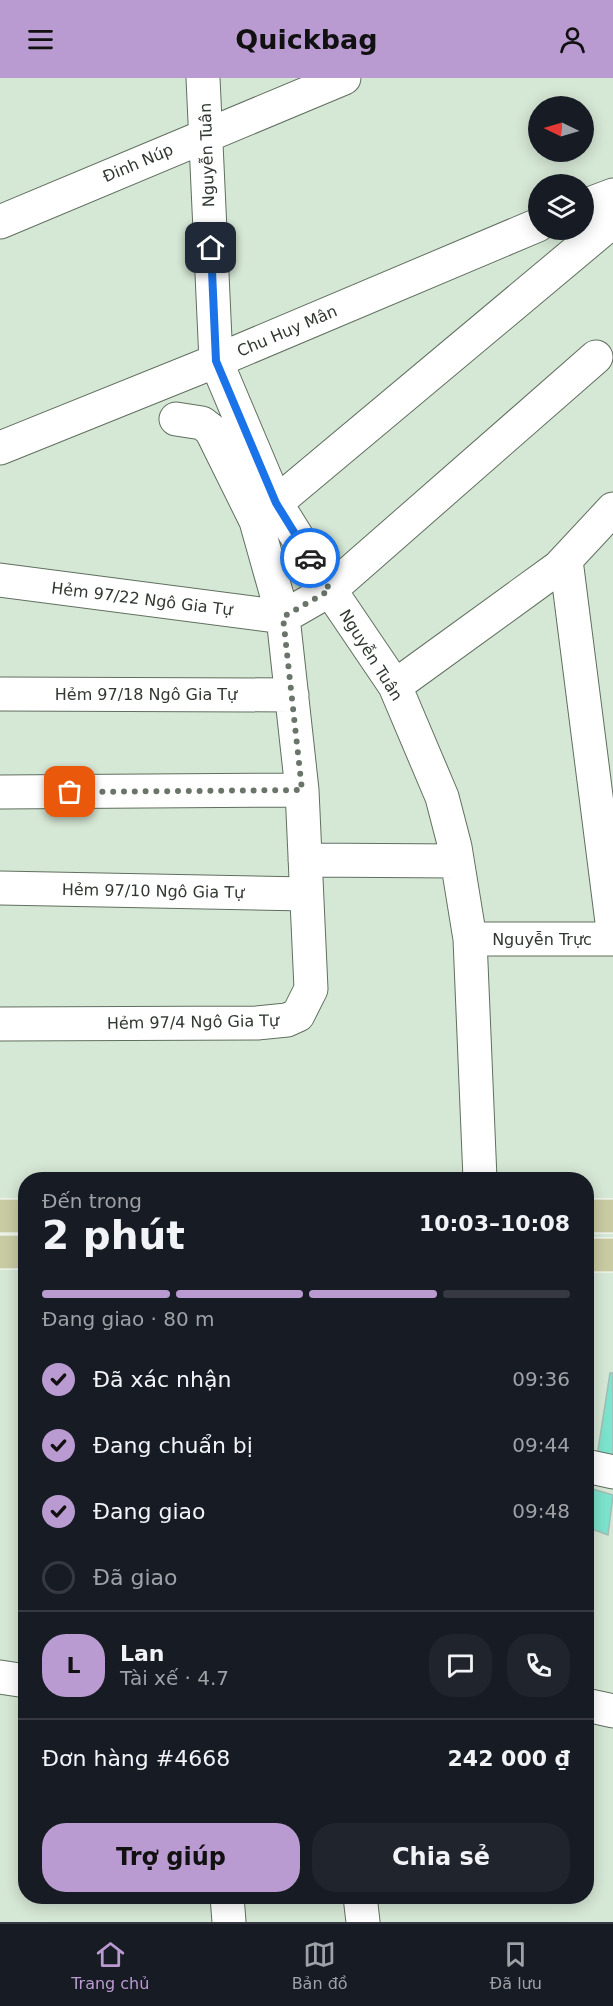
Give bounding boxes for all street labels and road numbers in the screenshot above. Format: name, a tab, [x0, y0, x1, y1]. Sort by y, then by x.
street label: Nguyễn Tuân	[196, 103, 218, 207]
street label: Đinh Núp	[100, 140, 176, 186]
street label: Chu Huy Mân	[234, 301, 340, 361]
street label: Hẻm 97/22 Ngô Gia Tự	[50, 578, 235, 620]
street label: Nguyễn Tuân	[335, 606, 407, 704]
street label: Hẻm 97/18 Ngô Gia Tự	[55, 685, 238, 704]
street label: Hẻm 97/10 Ngô Gia Tự	[62, 880, 245, 902]
street label: Nguyễn Trực	[492, 930, 592, 949]
street label: Hẻm 97/4 Ngô Gia Tự	[107, 1011, 280, 1033]

